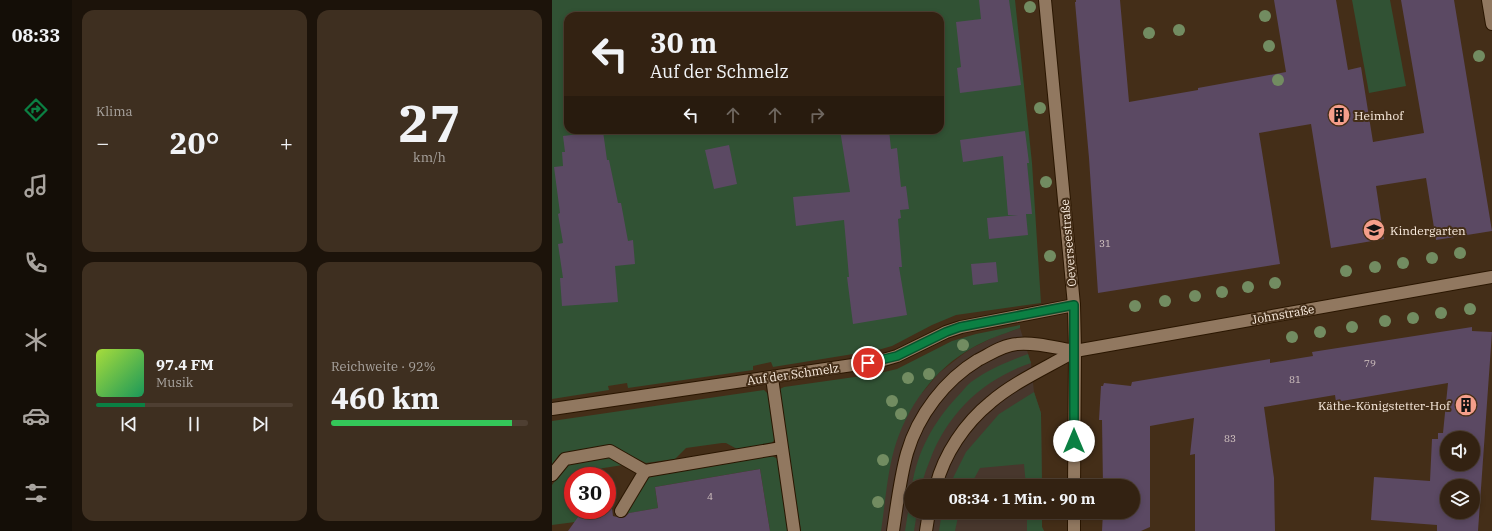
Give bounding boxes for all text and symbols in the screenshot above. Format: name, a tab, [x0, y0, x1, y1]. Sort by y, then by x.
text: 08:33	[12, 24, 60, 47]
text: 30 m	[650, 24, 717, 61]
icon: left	[584, 28, 636, 80]
text: Auf der Schmelz	[650, 60, 789, 83]
text: 27	[398, 89, 461, 156]
icon: directions	[22, 96, 50, 124]
building icon: Heimhof	[1326, 102, 1352, 128]
text: Klima	[96, 103, 133, 120]
icon: left	[680, 104, 702, 126]
icon: ahead	[722, 104, 744, 126]
icon: ahead	[764, 104, 786, 126]
icon: right	[806, 104, 828, 126]
place label: Heimhof	[1354, 108, 1404, 123]
text: 20°	[169, 123, 220, 162]
text: −	[96, 128, 109, 157]
text: +	[280, 128, 293, 157]
text: km/h	[413, 149, 446, 166]
icon: music	[22, 172, 50, 200]
street label: Oeverseestraße	[1057, 199, 1079, 287]
school or university icon: Kindergarten	[1361, 217, 1387, 243]
place label: Kindergarten	[1390, 223, 1466, 238]
house number: 31	[1099, 237, 1111, 250]
icon: phone	[22, 249, 50, 277]
street label: Johnstraße	[1251, 301, 1315, 327]
icon: climate	[22, 326, 50, 354]
pin	[851, 346, 885, 380]
icon: arrive	[857, 352, 879, 374]
text: 97.4 FM	[156, 355, 214, 374]
house number: 79	[1364, 357, 1376, 370]
text: Reichweite · 92%	[331, 358, 436, 375]
street label: Auf der Schmelz	[746, 360, 840, 388]
house number: 81	[1289, 373, 1301, 386]
text: Musik	[156, 374, 193, 391]
text: 460 km	[331, 378, 440, 417]
building icon: Käthe-Königstetter-Hof	[1453, 392, 1479, 418]
place label: Käthe-Königstetter-Hof	[1318, 398, 1451, 413]
icon: car	[22, 402, 50, 430]
icon: previous	[118, 413, 140, 435]
icon: pause	[183, 413, 205, 435]
icon: next	[249, 413, 271, 435]
position arrow	[1053, 420, 1095, 462]
map controls	[1440, 431, 1480, 519]
button: sound	[1440, 431, 1480, 471]
house number: 83	[1224, 432, 1236, 445]
speed limit sign: 30	[564, 467, 616, 519]
icon: filters	[22, 479, 50, 507]
button: layers	[1440, 479, 1480, 519]
text: 08:34 · 1 Min. · 90 m	[949, 489, 1095, 508]
house number: 4	[707, 490, 713, 503]

